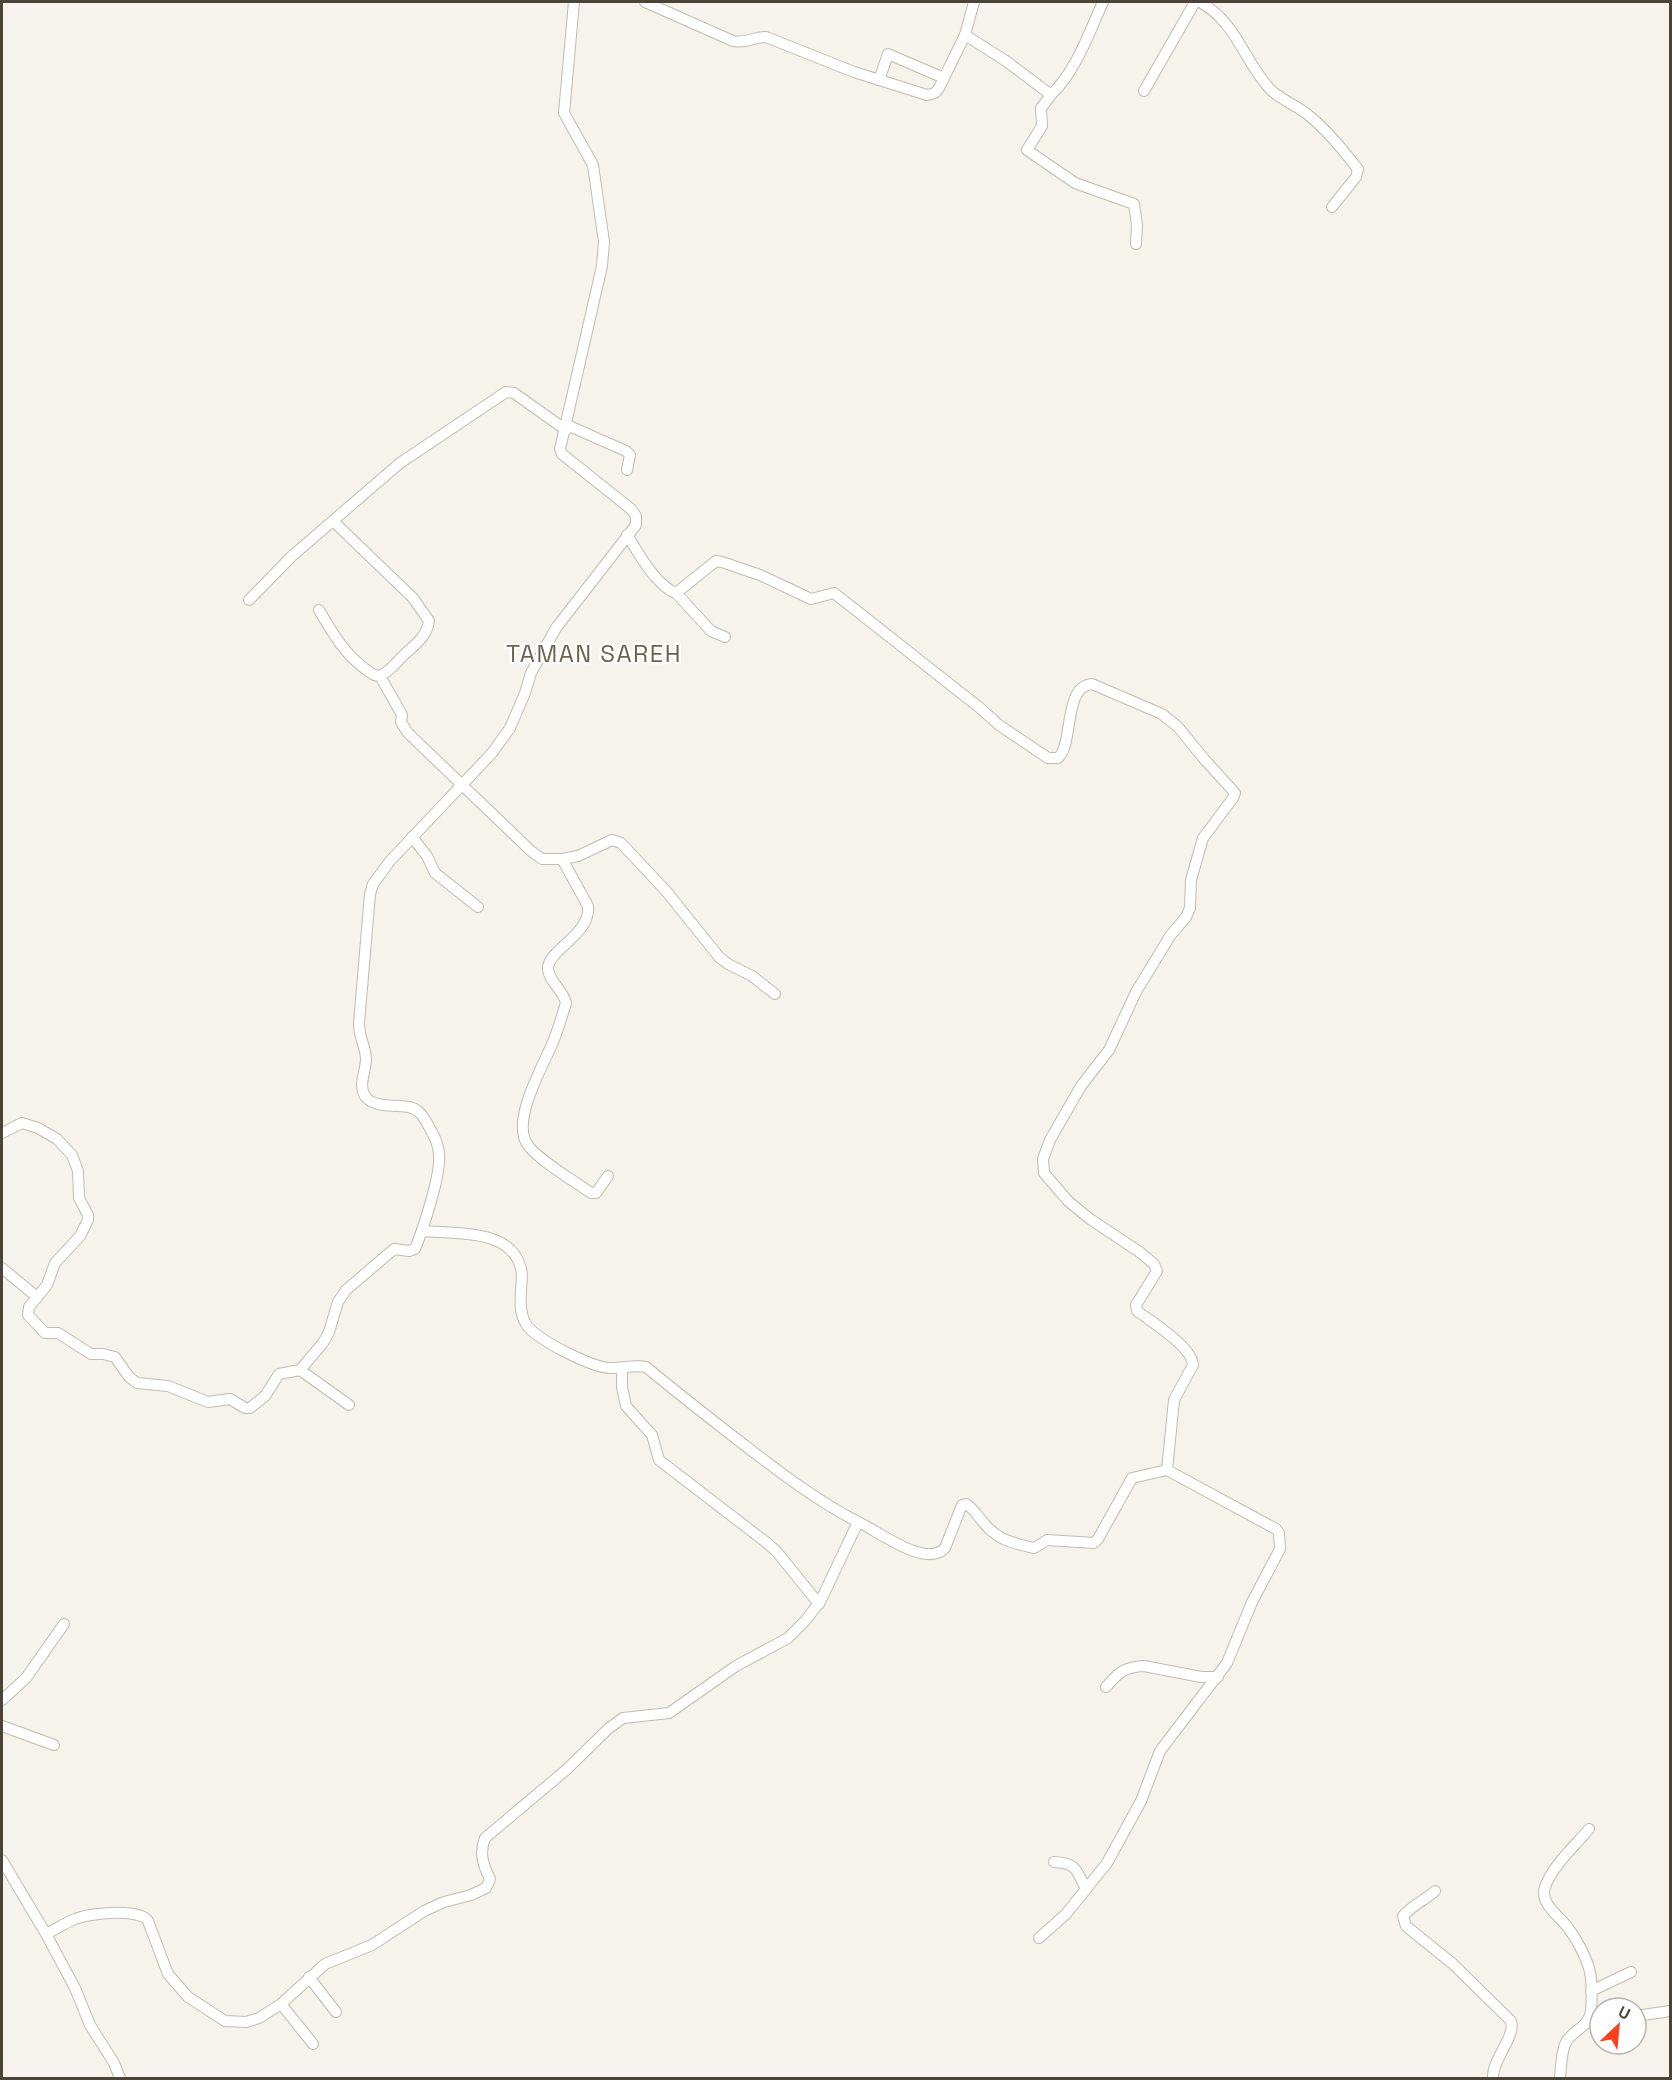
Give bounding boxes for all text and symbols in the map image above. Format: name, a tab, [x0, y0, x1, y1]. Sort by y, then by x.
district label: TAMAN SAREH	[506, 638, 682, 669]
north arrow	[1588, 1996, 1648, 2056]
text: U	[1615, 2001, 1634, 2025]

